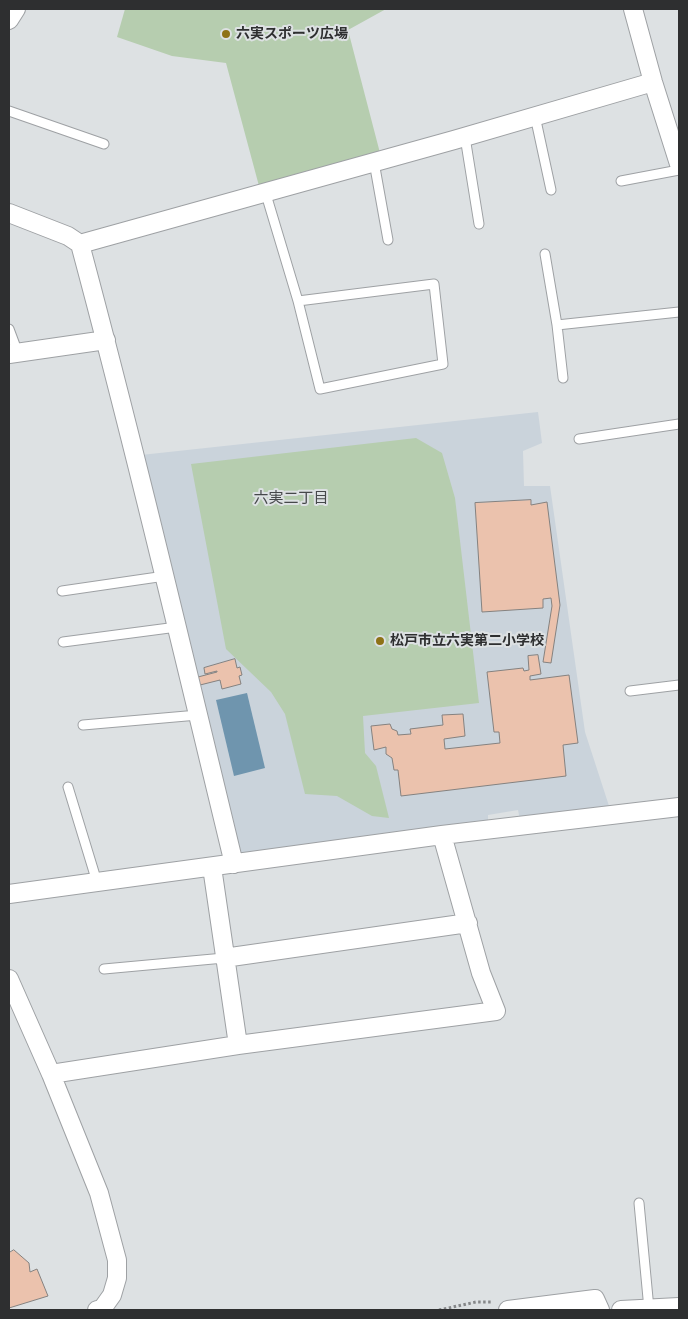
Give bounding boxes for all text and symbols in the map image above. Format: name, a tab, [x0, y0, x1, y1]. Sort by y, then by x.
place label: 六実スポーツ広場	[236, 26, 348, 42]
marker: 六実スポーツ広場	[220, 28, 232, 40]
district label: 六実二丁目	[254, 490, 328, 508]
place label: 松戸市立六実第二小学校	[390, 633, 544, 649]
marker: 松戸市立六実第二小学校	[374, 635, 386, 647]

